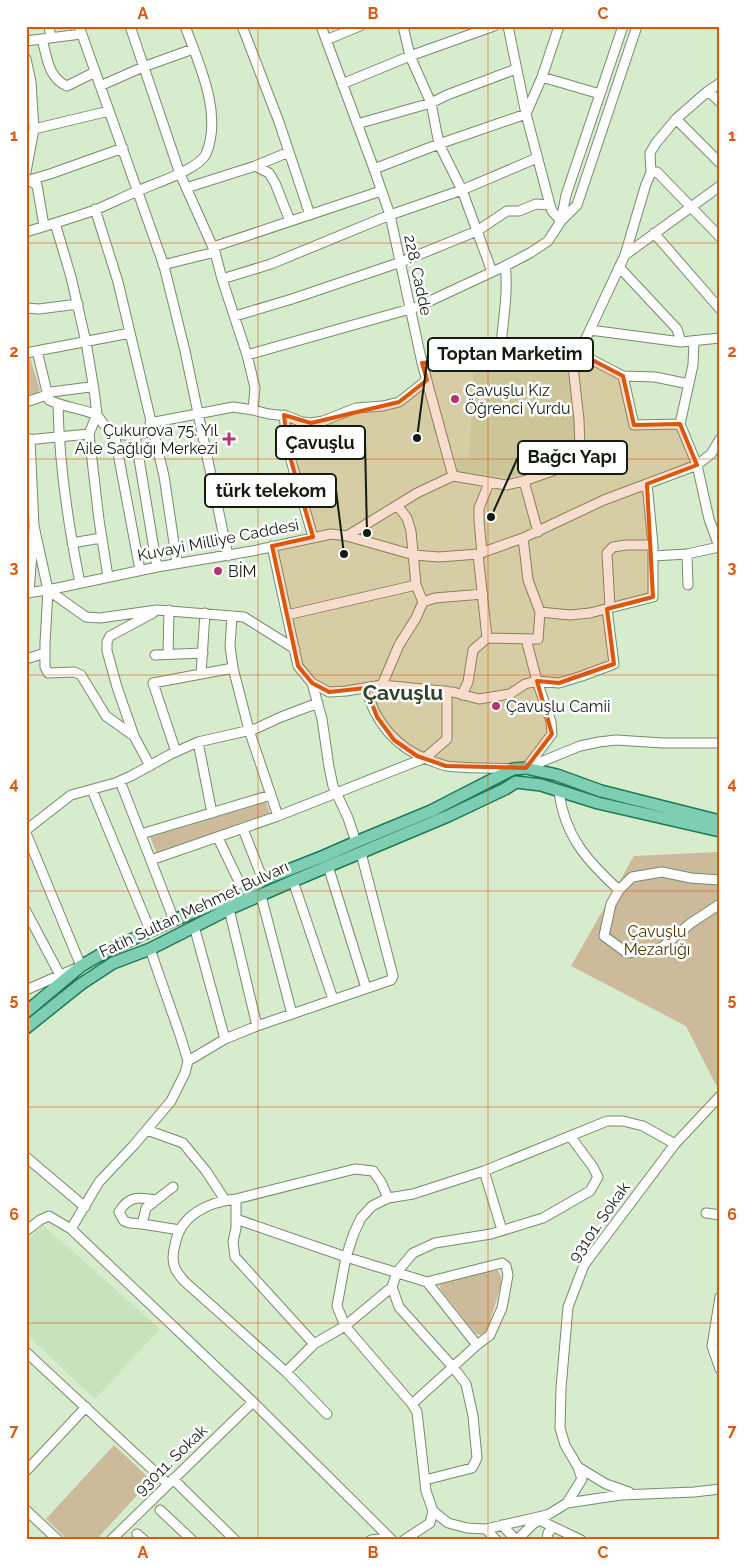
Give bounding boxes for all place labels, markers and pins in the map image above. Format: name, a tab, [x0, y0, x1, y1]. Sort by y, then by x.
callout: Toptan Marketim	[428, 338, 593, 371]
place label: Çavuşlu Kız Öğrenci Yurdu	[465, 381, 571, 418]
marker: Çavuşlu Kız Öğrenci Yurdu	[449, 393, 461, 405]
place label: Çukurova 75. Yıl Aile Sağlığı Merkezi	[75, 421, 219, 458]
callout: Çavuşlu	[276, 426, 365, 459]
marker: Çukurova 75. Yıl Aile Sağlığı Merkezi	[222, 432, 236, 446]
callout: Bağcı Yapı	[518, 441, 627, 474]
callout: türk telekom	[205, 474, 336, 507]
place label: BİM	[228, 561, 257, 581]
marker: BİM	[212, 565, 224, 577]
place label: Çavuşlu Camii	[506, 697, 611, 716]
marker: Çavuşlu Camii	[490, 700, 502, 712]

